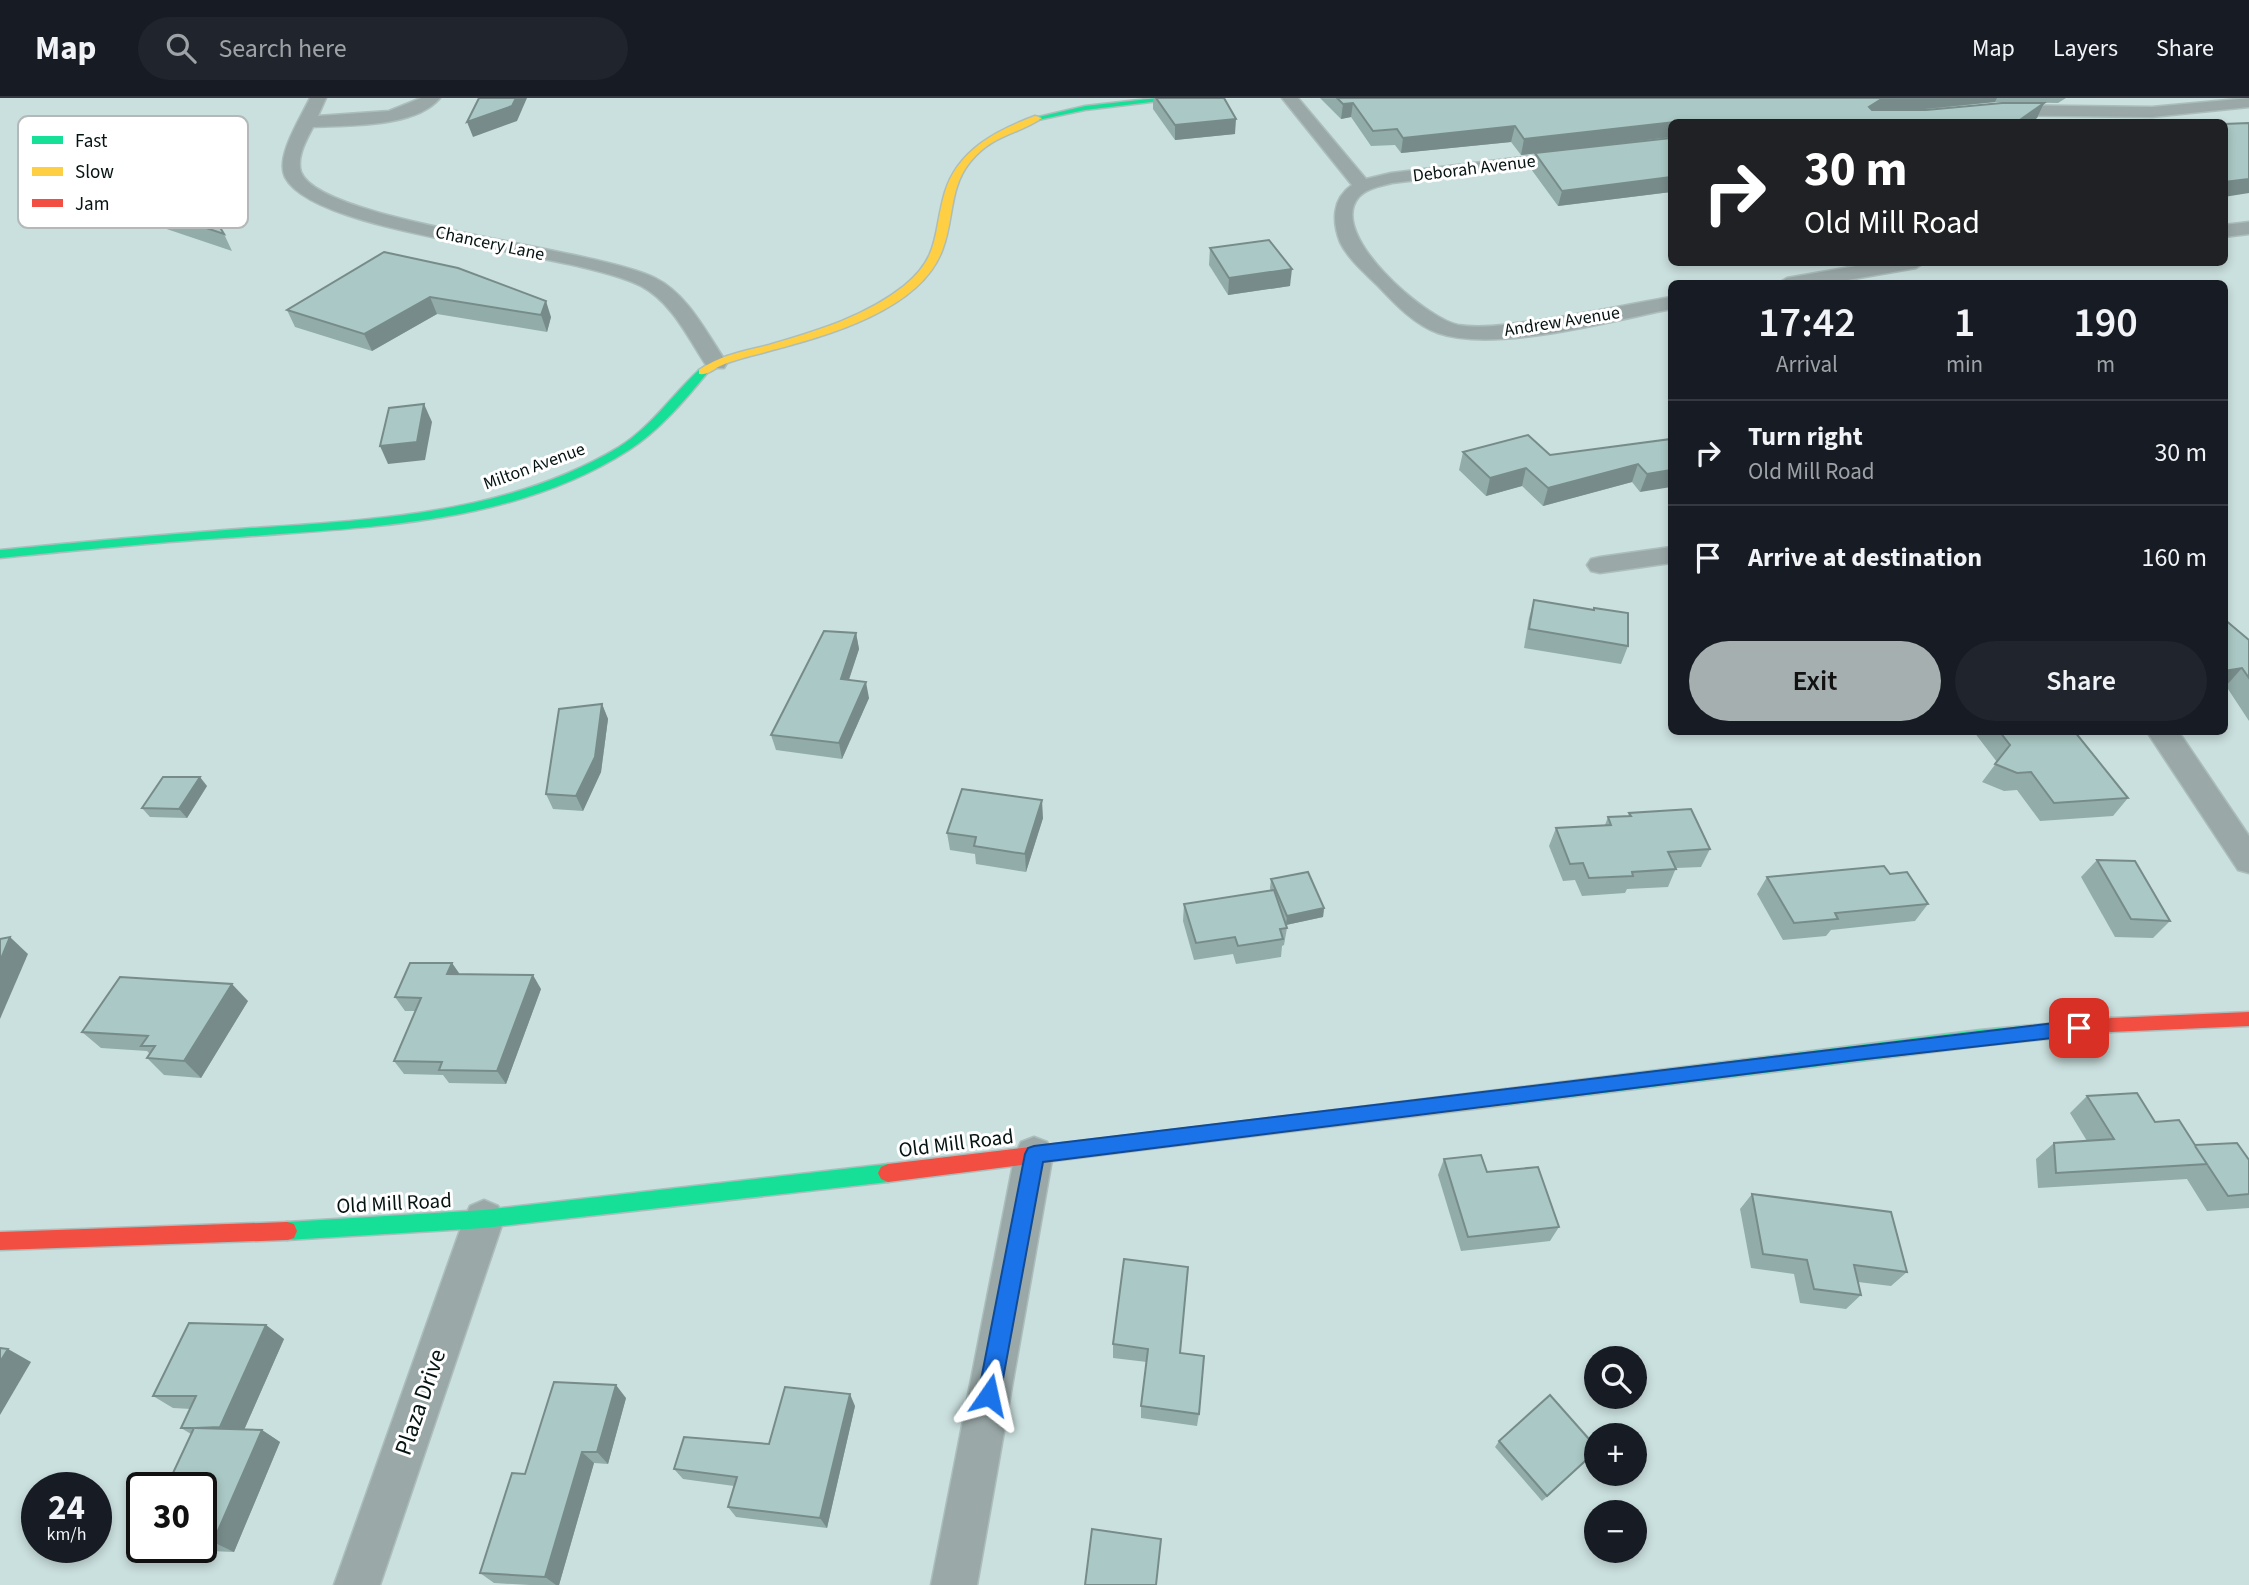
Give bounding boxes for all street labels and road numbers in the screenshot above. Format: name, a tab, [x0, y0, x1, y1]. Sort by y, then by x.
street label: Deborah Avenue	[1411, 149, 1537, 188]
street label: Chancery Lane	[433, 220, 547, 267]
street label: Andrew Avenue	[1502, 300, 1622, 343]
street label: Milton Avenue	[480, 436, 589, 496]
street label: Old Mill Road	[897, 1121, 1015, 1165]
street label: Old Mill Road	[336, 1185, 452, 1221]
street label: Plaza Drive	[386, 1344, 455, 1460]

